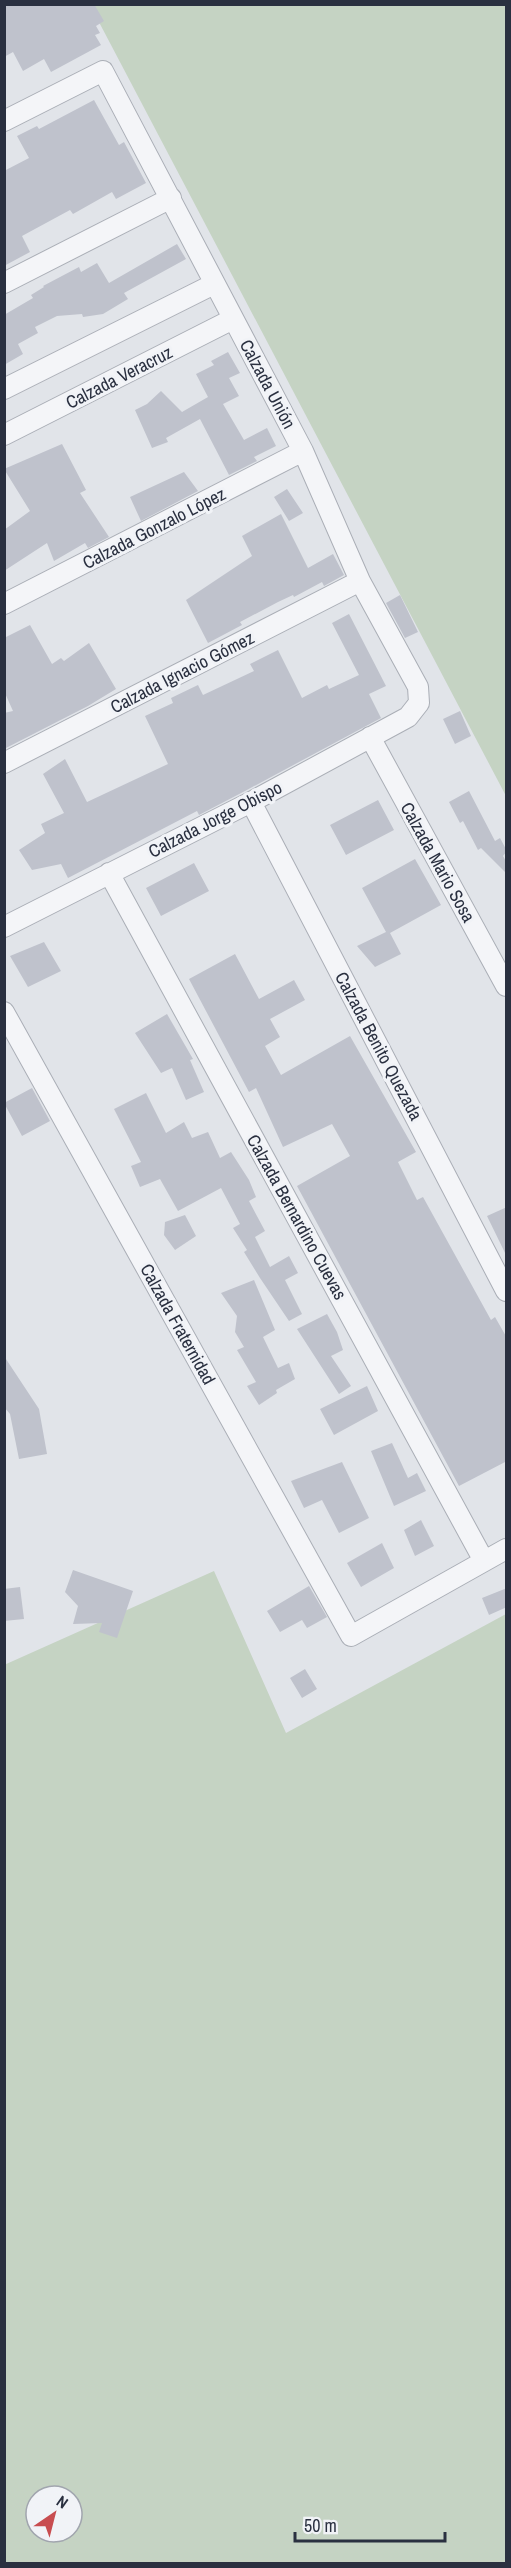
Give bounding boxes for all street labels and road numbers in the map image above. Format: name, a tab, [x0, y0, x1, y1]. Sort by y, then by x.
street label: Calzada Unión	[234, 335, 302, 433]
street label: Calzada Veracruz	[61, 339, 177, 415]
street label: Calzada Gonzalo López	[78, 481, 230, 575]
street label: Calzada Ignacio Gómez	[106, 625, 258, 719]
street label: Calzada Jorge Obispo	[144, 775, 286, 863]
street label: Calzada Mario Sosa	[395, 797, 481, 927]
street label: Calzada Benito Quezada	[329, 967, 429, 1125]
street label: Calzada Bernardino Cuevas	[241, 1130, 353, 1304]
street label: Calzada Fraternidad	[134, 1259, 222, 1389]

